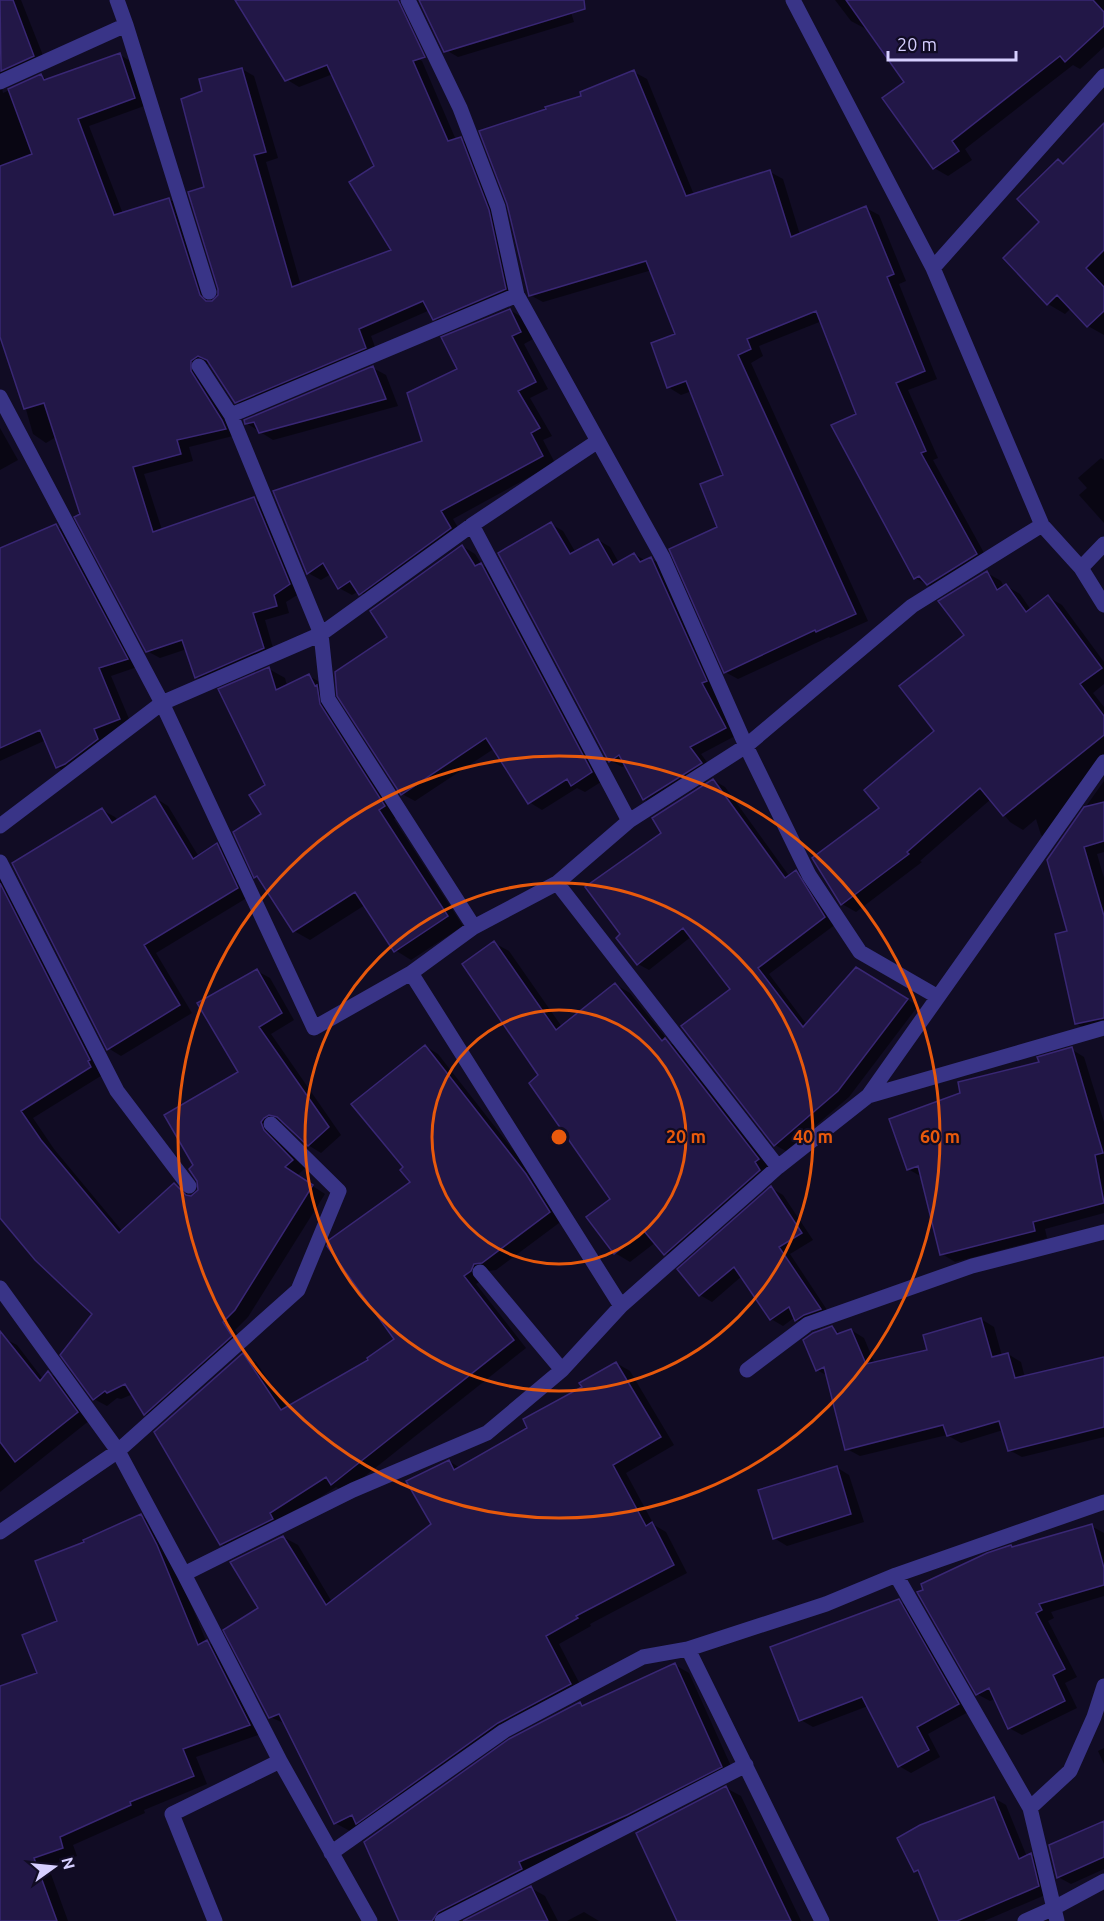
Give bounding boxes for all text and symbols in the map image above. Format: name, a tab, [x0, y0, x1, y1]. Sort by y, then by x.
scale bar	[888, 24, 1016, 62]
text: 20 m	[897, 34, 937, 54]
text: 20 m	[666, 1126, 706, 1146]
text: 40 m	[793, 1126, 833, 1146]
text: 60 m	[920, 1126, 960, 1146]
centre of rings	[549, 1127, 569, 1147]
north arrow	[24, 1837, 84, 1897]
text: N	[58, 1855, 79, 1871]

